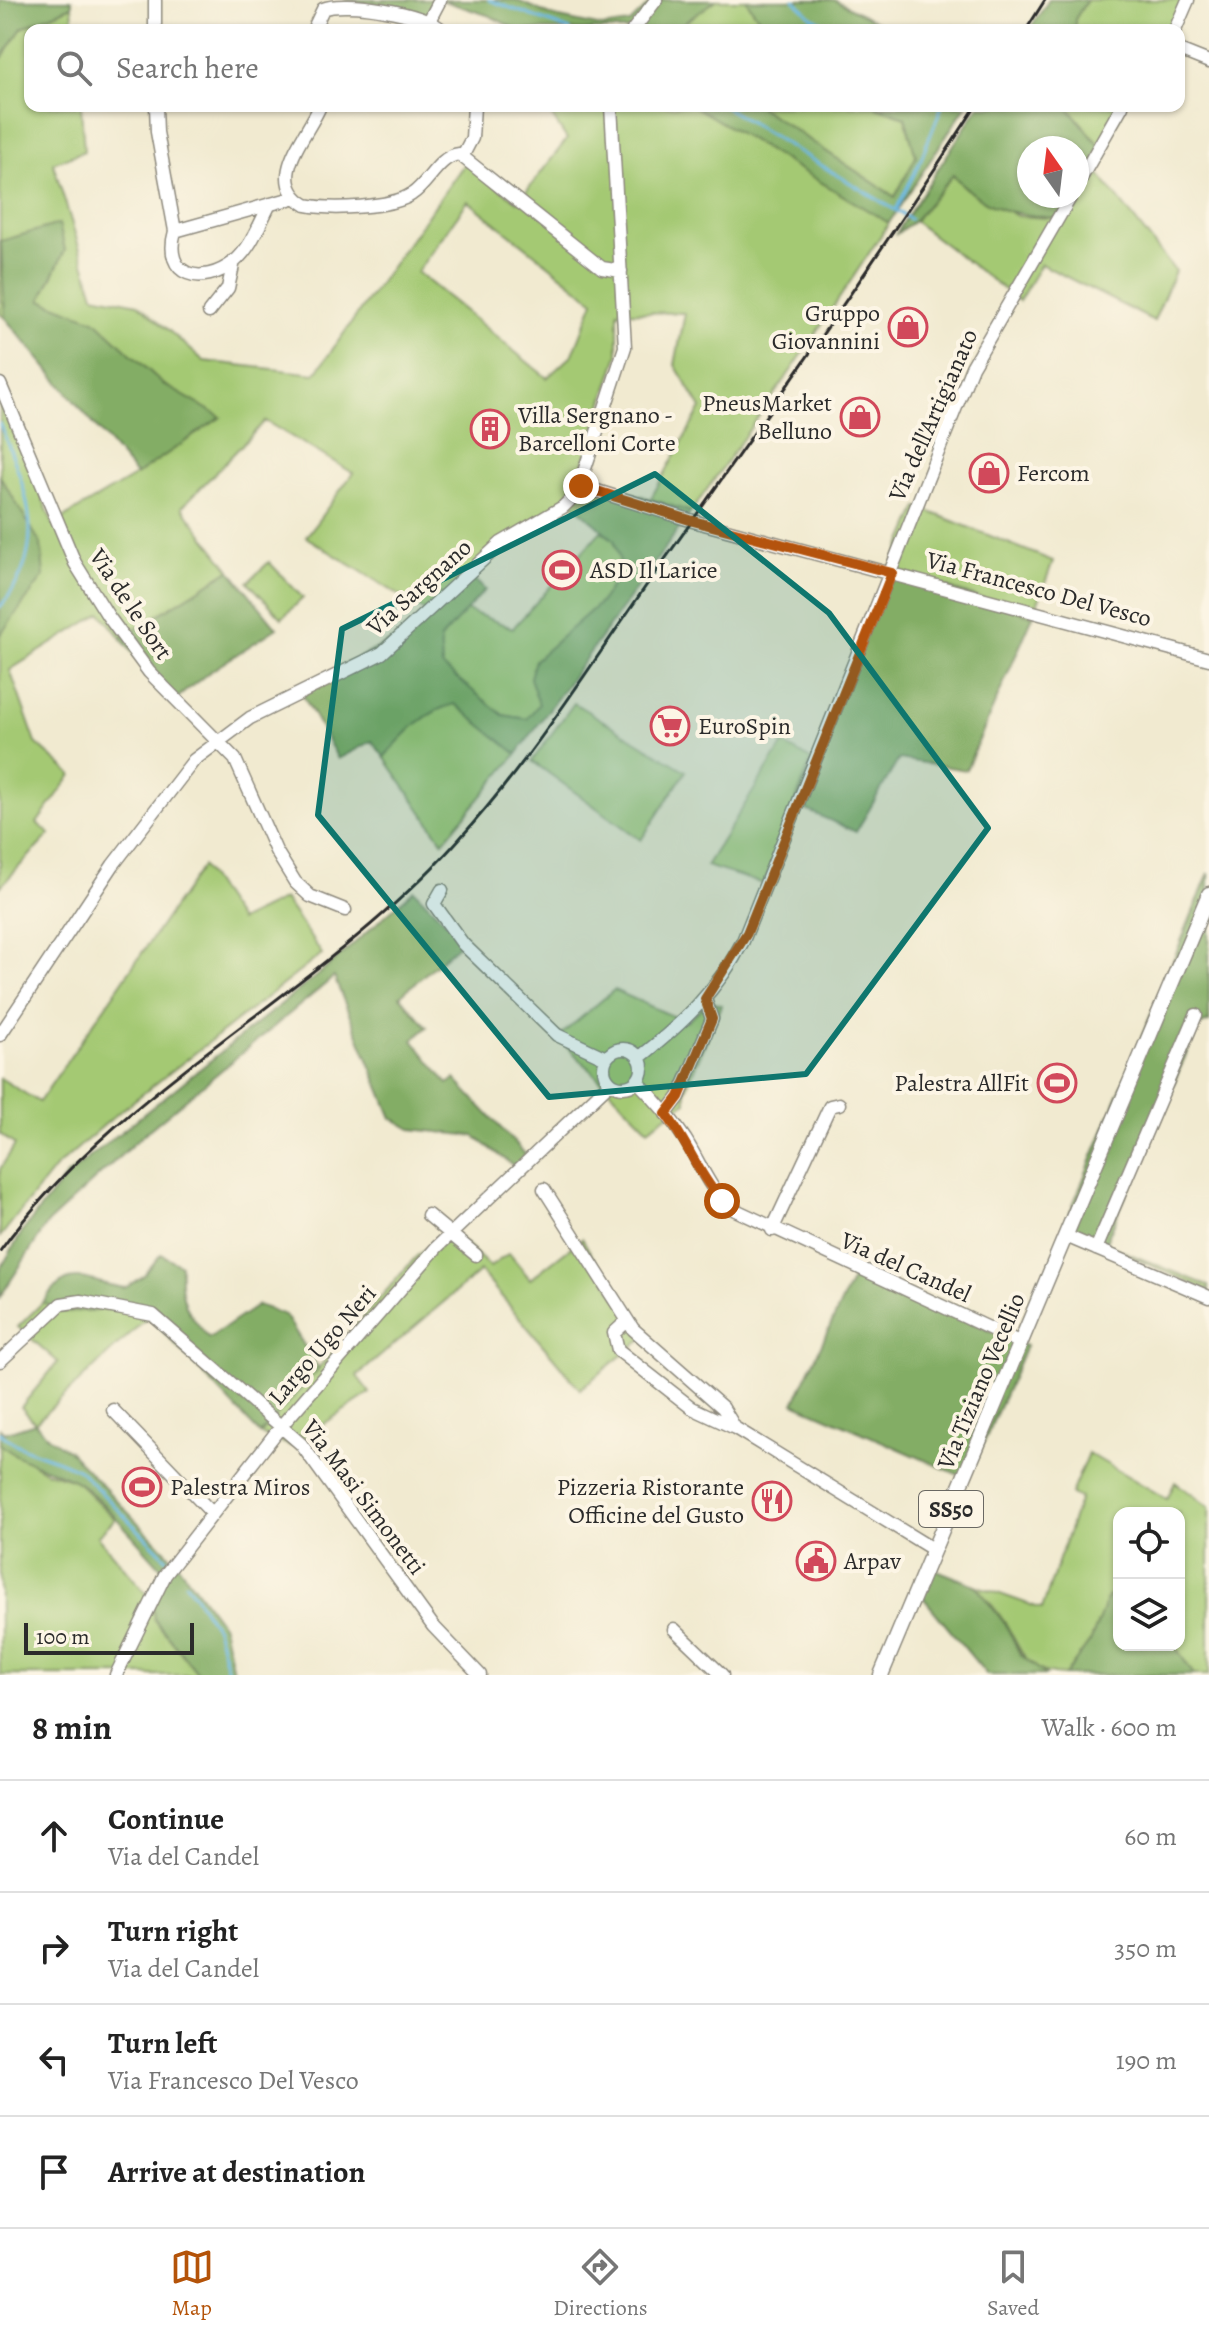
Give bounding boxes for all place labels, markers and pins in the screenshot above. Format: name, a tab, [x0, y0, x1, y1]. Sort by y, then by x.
place label: Gruppo Giovannini	[772, 297, 880, 357]
shop icon: Gruppo Giovannini	[887, 306, 929, 348]
place label: PneusMarket Belluno	[702, 387, 832, 447]
shop icon: PneusMarket Belluno	[839, 396, 881, 438]
place label: Villa Sergnano - Barcelloni Corte	[517, 399, 676, 459]
building icon: Villa Sergnano - Barcelloni Corte	[469, 408, 511, 450]
shop icon: Fercom	[968, 452, 1010, 494]
place label: Fercom	[1017, 457, 1090, 489]
sports icon: ASD Il Larice	[541, 549, 583, 591]
place label: ASD Il Larice	[589, 554, 718, 586]
supermarket icon: EuroSpin	[649, 705, 691, 747]
place label: EuroSpin	[698, 710, 791, 742]
sports icon: Palestra AllFit	[1036, 1062, 1078, 1104]
place label: Palestra AllFit	[894, 1067, 1029, 1099]
sports icon: Palestra Miros	[121, 1466, 163, 1508]
place label: Palestra Miros	[170, 1471, 310, 1503]
place label: Pizzeria Ristorante Officine del Gusto	[557, 1471, 744, 1531]
restaurant icon: Pizzeria Ristorante Officine del Gusto	[751, 1480, 793, 1522]
public building icon: Arpav	[795, 1540, 837, 1582]
place label: Arpav	[843, 1545, 901, 1577]

